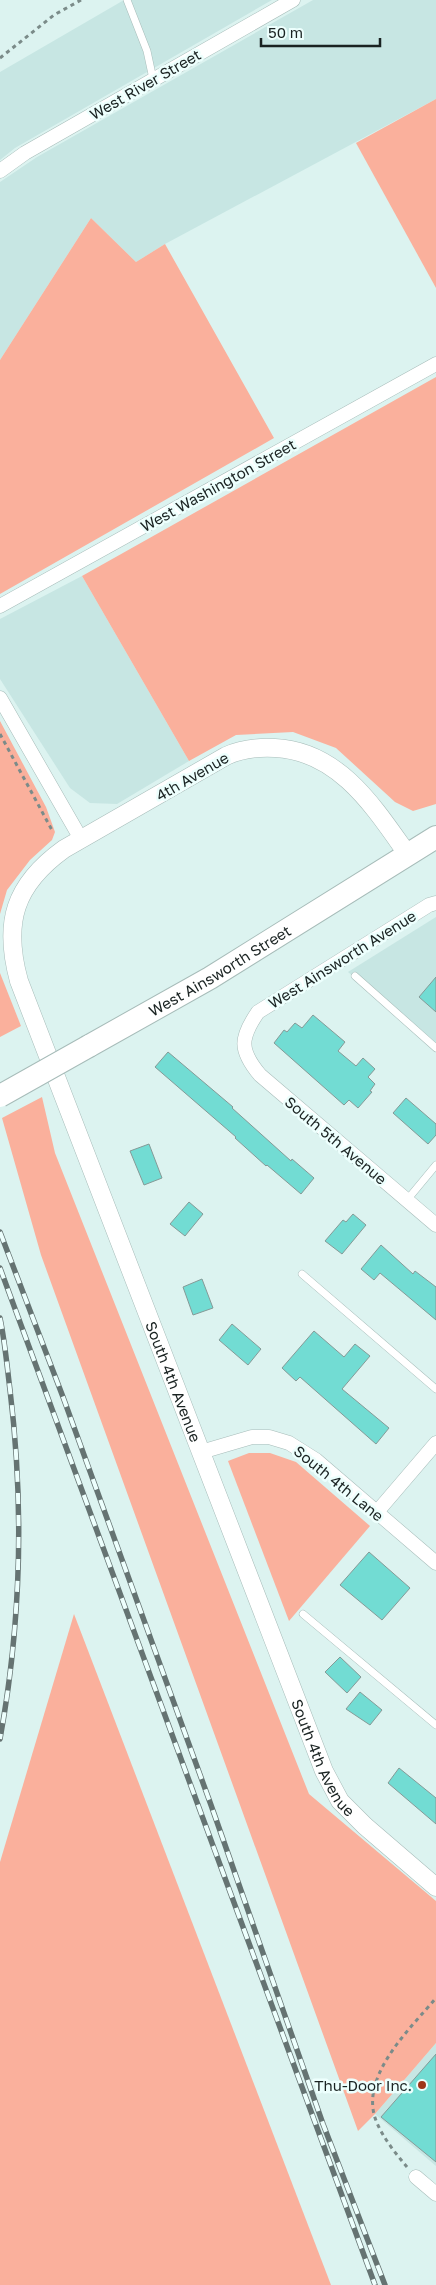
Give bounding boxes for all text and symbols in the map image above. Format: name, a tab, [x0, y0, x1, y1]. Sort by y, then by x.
scale bar	[261, 15, 380, 47]
text: 50 m	[268, 23, 303, 41]
street label: West River Street	[86, 45, 204, 123]
street label: West Washington Street	[137, 435, 299, 535]
street label: 4th Avenue	[152, 748, 232, 804]
street label: West Ainsworth Avenue	[265, 906, 419, 1012]
street label: West Ainsworth Street	[146, 921, 294, 1020]
street label: South 5th Avenue	[281, 1092, 391, 1188]
street label: South 4th Avenue	[142, 1319, 205, 1445]
street label: South 4th Lane	[291, 1441, 388, 1525]
street label: South 4th Avenue	[288, 1696, 359, 1820]
place label: Thu-Door Inc.	[314, 2076, 412, 2094]
marker: Thu-Door Inc.	[416, 2079, 428, 2091]

